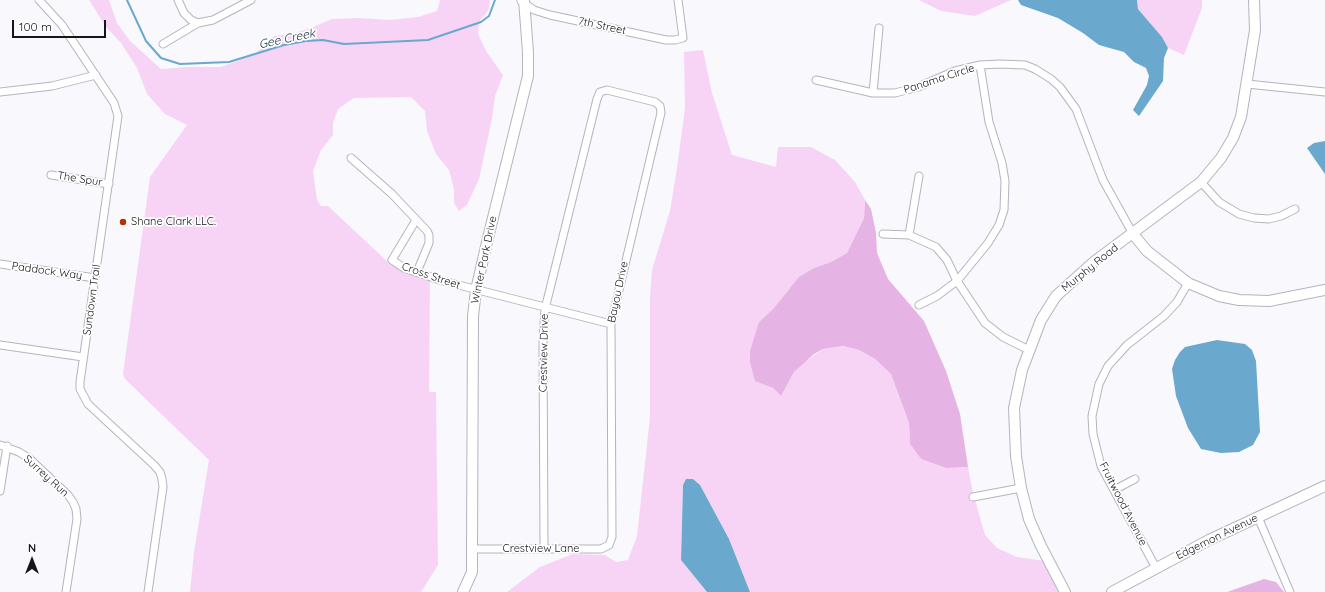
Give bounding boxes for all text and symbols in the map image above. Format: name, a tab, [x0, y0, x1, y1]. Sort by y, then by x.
scale bar	[14, 12, 108, 38]
street label: 7th Street	[577, 14, 627, 38]
text: 100 m	[19, 19, 52, 34]
water label: Gee Creek	[257, 26, 317, 52]
street label: Panama Circle	[902, 61, 976, 97]
street label: The Spur	[57, 169, 103, 189]
place label: Shane Clark LLC.	[131, 215, 216, 229]
street label: Winter Park Drive	[468, 215, 500, 305]
marker: Shane Clark LLC.	[118, 217, 128, 227]
street label: Murphy Road	[1059, 241, 1121, 295]
street label: Paddock Way	[11, 260, 83, 282]
street label: Cross Street	[400, 260, 462, 292]
street label: Bayou Drive	[605, 260, 631, 324]
street label: Sundown Trail	[80, 264, 104, 336]
street label: Crestview Drive	[537, 314, 551, 392]
street label: Surrey Run	[21, 452, 71, 500]
street label: Fruitwood Avenue	[1096, 460, 1150, 548]
street label: Edgemon Avenue	[1174, 511, 1260, 563]
north arrow	[12, 540, 52, 580]
text: N	[28, 541, 36, 555]
street label: Crestview Lane	[502, 542, 580, 556]

